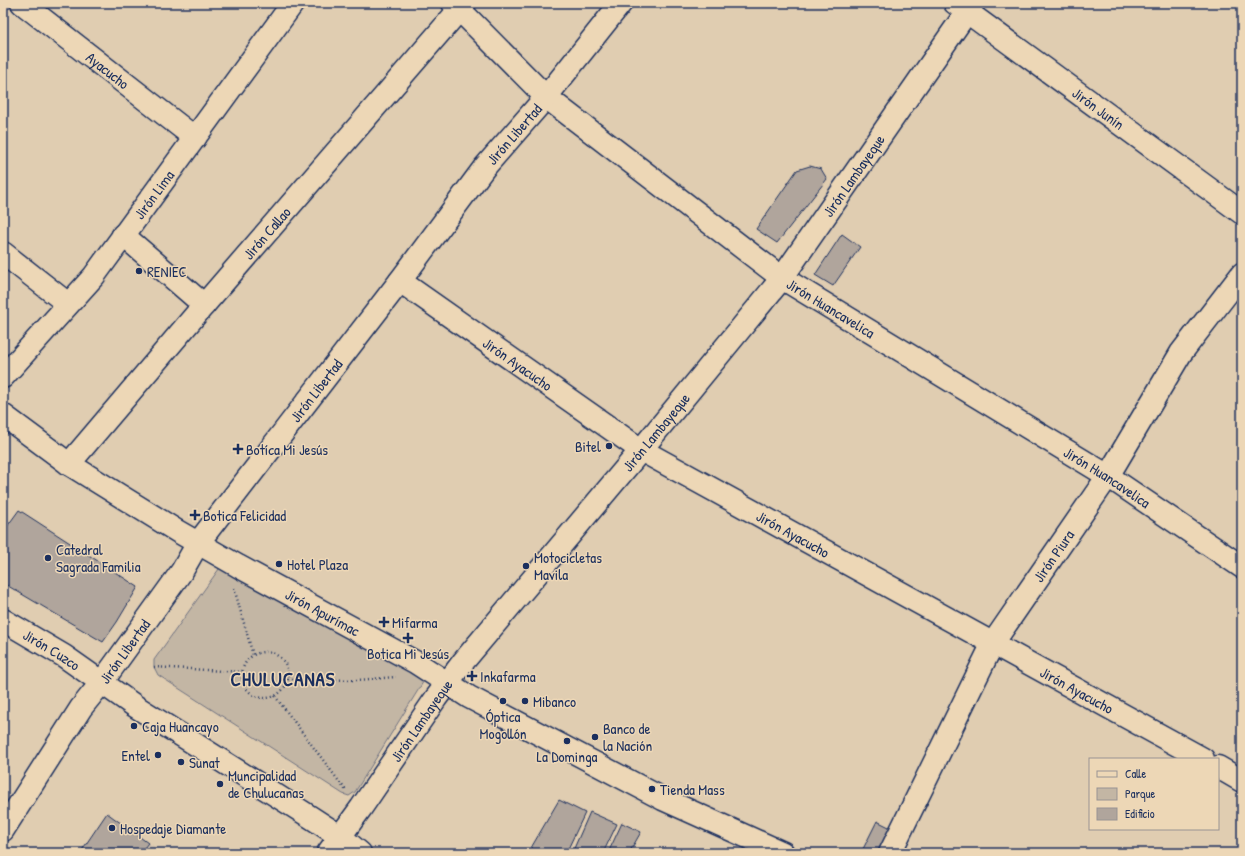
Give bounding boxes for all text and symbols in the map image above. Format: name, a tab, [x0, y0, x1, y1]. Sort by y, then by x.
street label: Ayacucho	[82, 47, 134, 94]
street label: Jirón Junín	[1068, 82, 1129, 134]
street label: Jirón Libertad	[481, 99, 546, 169]
street label: Jirón Lambayeque	[817, 130, 889, 221]
street label: Jirón Lima	[129, 165, 179, 223]
street label: Jirón Callao	[238, 202, 295, 264]
place label: RENIEC	[147, 261, 187, 282]
marker: RENIEC	[134, 266, 144, 276]
street label: Jirón Huancavelica	[783, 273, 879, 343]
street label: Jirón Ayacucho	[479, 332, 557, 395]
street label: Jirón Libertad	[285, 354, 347, 426]
street label: Jirón Lambayeque	[617, 388, 694, 476]
place label: Bitel	[575, 436, 601, 457]
place label: Botíca Mi Jesús	[246, 439, 328, 460]
marker: Bitel	[604, 441, 614, 451]
street label: Jirón Huancavelica	[1060, 441, 1155, 513]
marker: Botíca Mi Jesús	[233, 444, 243, 454]
place label: Botica Felicidad	[203, 505, 286, 526]
street label: Jirón Ayacucho	[753, 505, 834, 562]
marker: Botica Felicidad	[190, 510, 200, 520]
street label: Jirón Piura	[1028, 525, 1079, 586]
place label: Catedral Sagrada Familia	[56, 539, 141, 577]
place label: Motocicletas Mavila	[534, 547, 602, 585]
marker: Catedral Sagrada Familia	[43, 553, 53, 563]
place label: Hotel Plaza	[287, 554, 348, 575]
marker: Hotel Plaza	[274, 559, 284, 569]
marker: Motocicletas Mavila	[521, 561, 531, 571]
street label: Jirón Apurímac	[282, 583, 364, 641]
place label: Mifarma	[392, 612, 438, 633]
street label: Jirón Libertad	[94, 615, 155, 688]
marker: Mifarma	[379, 617, 389, 627]
street label: Jirón Cuzco	[19, 624, 85, 675]
marker: Botica Mi Jesús	[403, 633, 413, 643]
place label: Botica Mi Jesús	[367, 643, 449, 664]
street label: Jirón Ayacucho	[1037, 661, 1117, 718]
district label: CHULUCANAS	[230, 666, 336, 692]
place label: Inkafarma	[480, 666, 536, 687]
marker: Inkafarma	[467, 671, 477, 681]
street label: Jirón Lambayeque	[385, 675, 457, 766]
place label: Mibanco	[533, 691, 576, 712]
marker: Óptica Mogollón	[498, 696, 508, 706]
marker: Mibanco	[520, 696, 530, 706]
place label: Óptica Mogollón	[480, 706, 527, 744]
place label: Caja Huancayo	[142, 716, 219, 737]
place label: Banco de la Nación	[603, 718, 652, 756]
marker: Caja Huancayo	[129, 721, 139, 731]
marker: Banco de la Nación	[590, 732, 600, 742]
marker: La Dominga	[562, 736, 572, 746]
place label: Entel	[121, 745, 150, 766]
place label: La Dominga	[537, 746, 598, 767]
marker: Entel	[153, 750, 163, 760]
place label: Sunat	[189, 752, 221, 773]
marker: Sunat	[176, 757, 186, 767]
legend	[1089, 758, 1219, 830]
place label: Muncipalidad de Chulucanas	[228, 765, 304, 803]
text: Calle	[1125, 765, 1146, 782]
marker: Muncipalidad de Chulucanas	[215, 779, 225, 789]
place label: Tienda Mass	[660, 779, 725, 800]
marker: Tienda Mass	[647, 784, 657, 794]
text: Parque	[1125, 785, 1155, 802]
text: Edificio	[1125, 805, 1155, 822]
place label: Hospedaje Diamante	[120, 818, 226, 839]
marker: Hospedaje Diamante	[107, 823, 117, 833]

